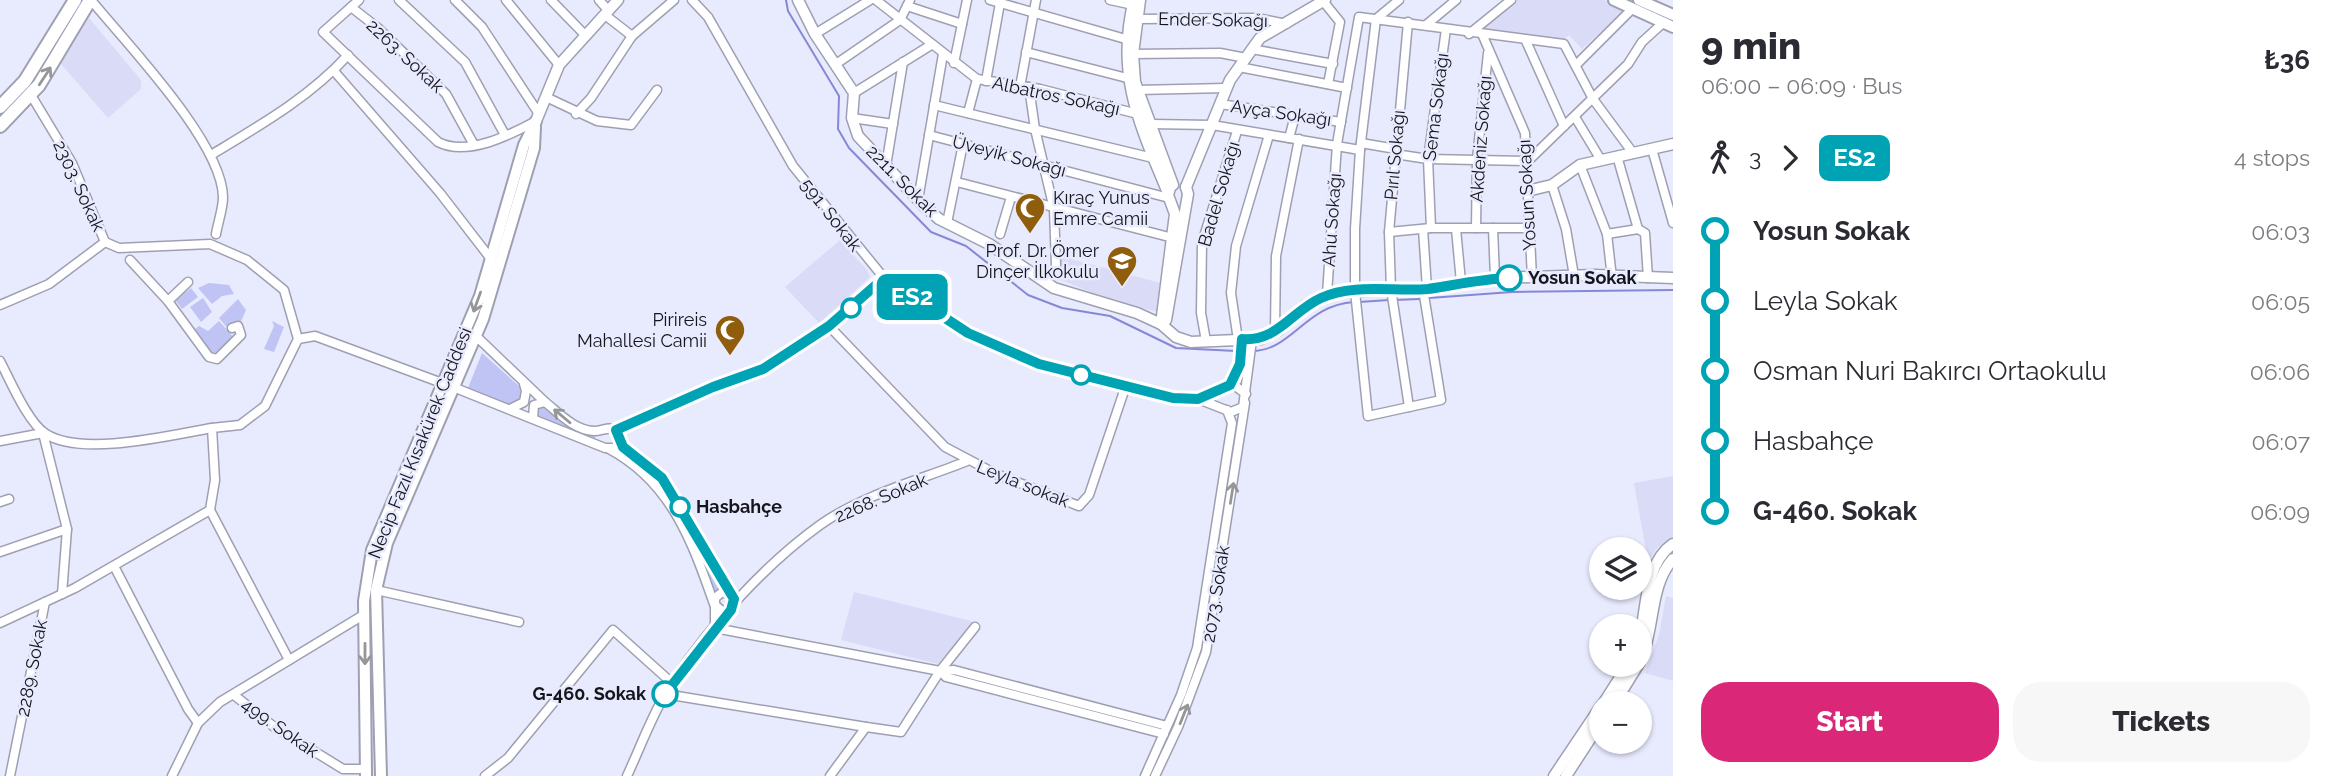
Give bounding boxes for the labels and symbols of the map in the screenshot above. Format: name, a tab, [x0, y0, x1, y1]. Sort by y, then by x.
street label: Ender Sokağı	[1158, 8, 1268, 31]
street label: 2263. Sokak	[362, 15, 449, 97]
street label: Sema Sokağı	[1418, 52, 1453, 162]
one-way arrow	[39, 66, 53, 86]
street label: Albatros Sokağı	[990, 72, 1122, 119]
street label: Akdeniz Sokağı	[1466, 75, 1495, 203]
street label: Ayça Sokağı	[1229, 95, 1333, 130]
street label: Pırıl Sokağı	[1380, 109, 1409, 201]
street label: Üveyik Sokağı	[950, 130, 1068, 181]
street label: 2303. Sokak	[49, 137, 110, 235]
street label: Badel Sokağı	[1193, 139, 1244, 249]
street label: Yosun Sokağı	[1513, 139, 1540, 251]
street label: 2211. Sokak	[862, 140, 943, 221]
street label: Ahu Sokağı	[1318, 172, 1345, 268]
street label: 591. Sokak	[796, 174, 867, 256]
place label: Kıraç Yunus Emre Camii	[1053, 187, 1150, 229]
mosque icon: Kıraç Yunus Emre Camii	[1013, 191, 1047, 235]
place label: Prof. Dr. Ömer Dinçer İlkokulu	[976, 240, 1100, 282]
school or university icon: Prof. Dr. Ömer Dinçer İlkokulu	[1105, 244, 1139, 288]
marker: Yosun Sokak	[1496, 265, 1522, 291]
place label: Yosun Sokak	[1528, 267, 1638, 288]
line badge: ES2	[872, 274, 952, 320]
one-way arrow	[470, 291, 482, 313]
unlabelled marker	[841, 298, 861, 318]
place label: Pirireis Mahallesi Camii	[577, 309, 707, 351]
mosque icon: Pirireis Mahallesi Camii	[713, 313, 747, 357]
street label: Necip Fazıl Kısakürek Caddesi	[363, 324, 476, 561]
unlabelled marker	[1071, 365, 1091, 385]
one-way arrow	[553, 408, 571, 424]
street label: Leyla sokak	[974, 455, 1073, 512]
street label: 2268. Sokak	[831, 468, 931, 527]
one-way arrow	[1226, 482, 1239, 505]
place label: Hasbahçe	[696, 496, 782, 517]
marker: Hasbahçe	[670, 497, 690, 517]
street label: 2073. Sokak	[1197, 543, 1234, 644]
street label: 2289. Sokak	[12, 617, 51, 718]
one-way arrow	[358, 643, 372, 666]
marker: G-460. Sokak	[652, 681, 678, 707]
place label: G-460. Sokak	[533, 683, 647, 704]
street label: 499. Sokak	[238, 693, 323, 762]
one-way arrow	[1178, 704, 1191, 726]

